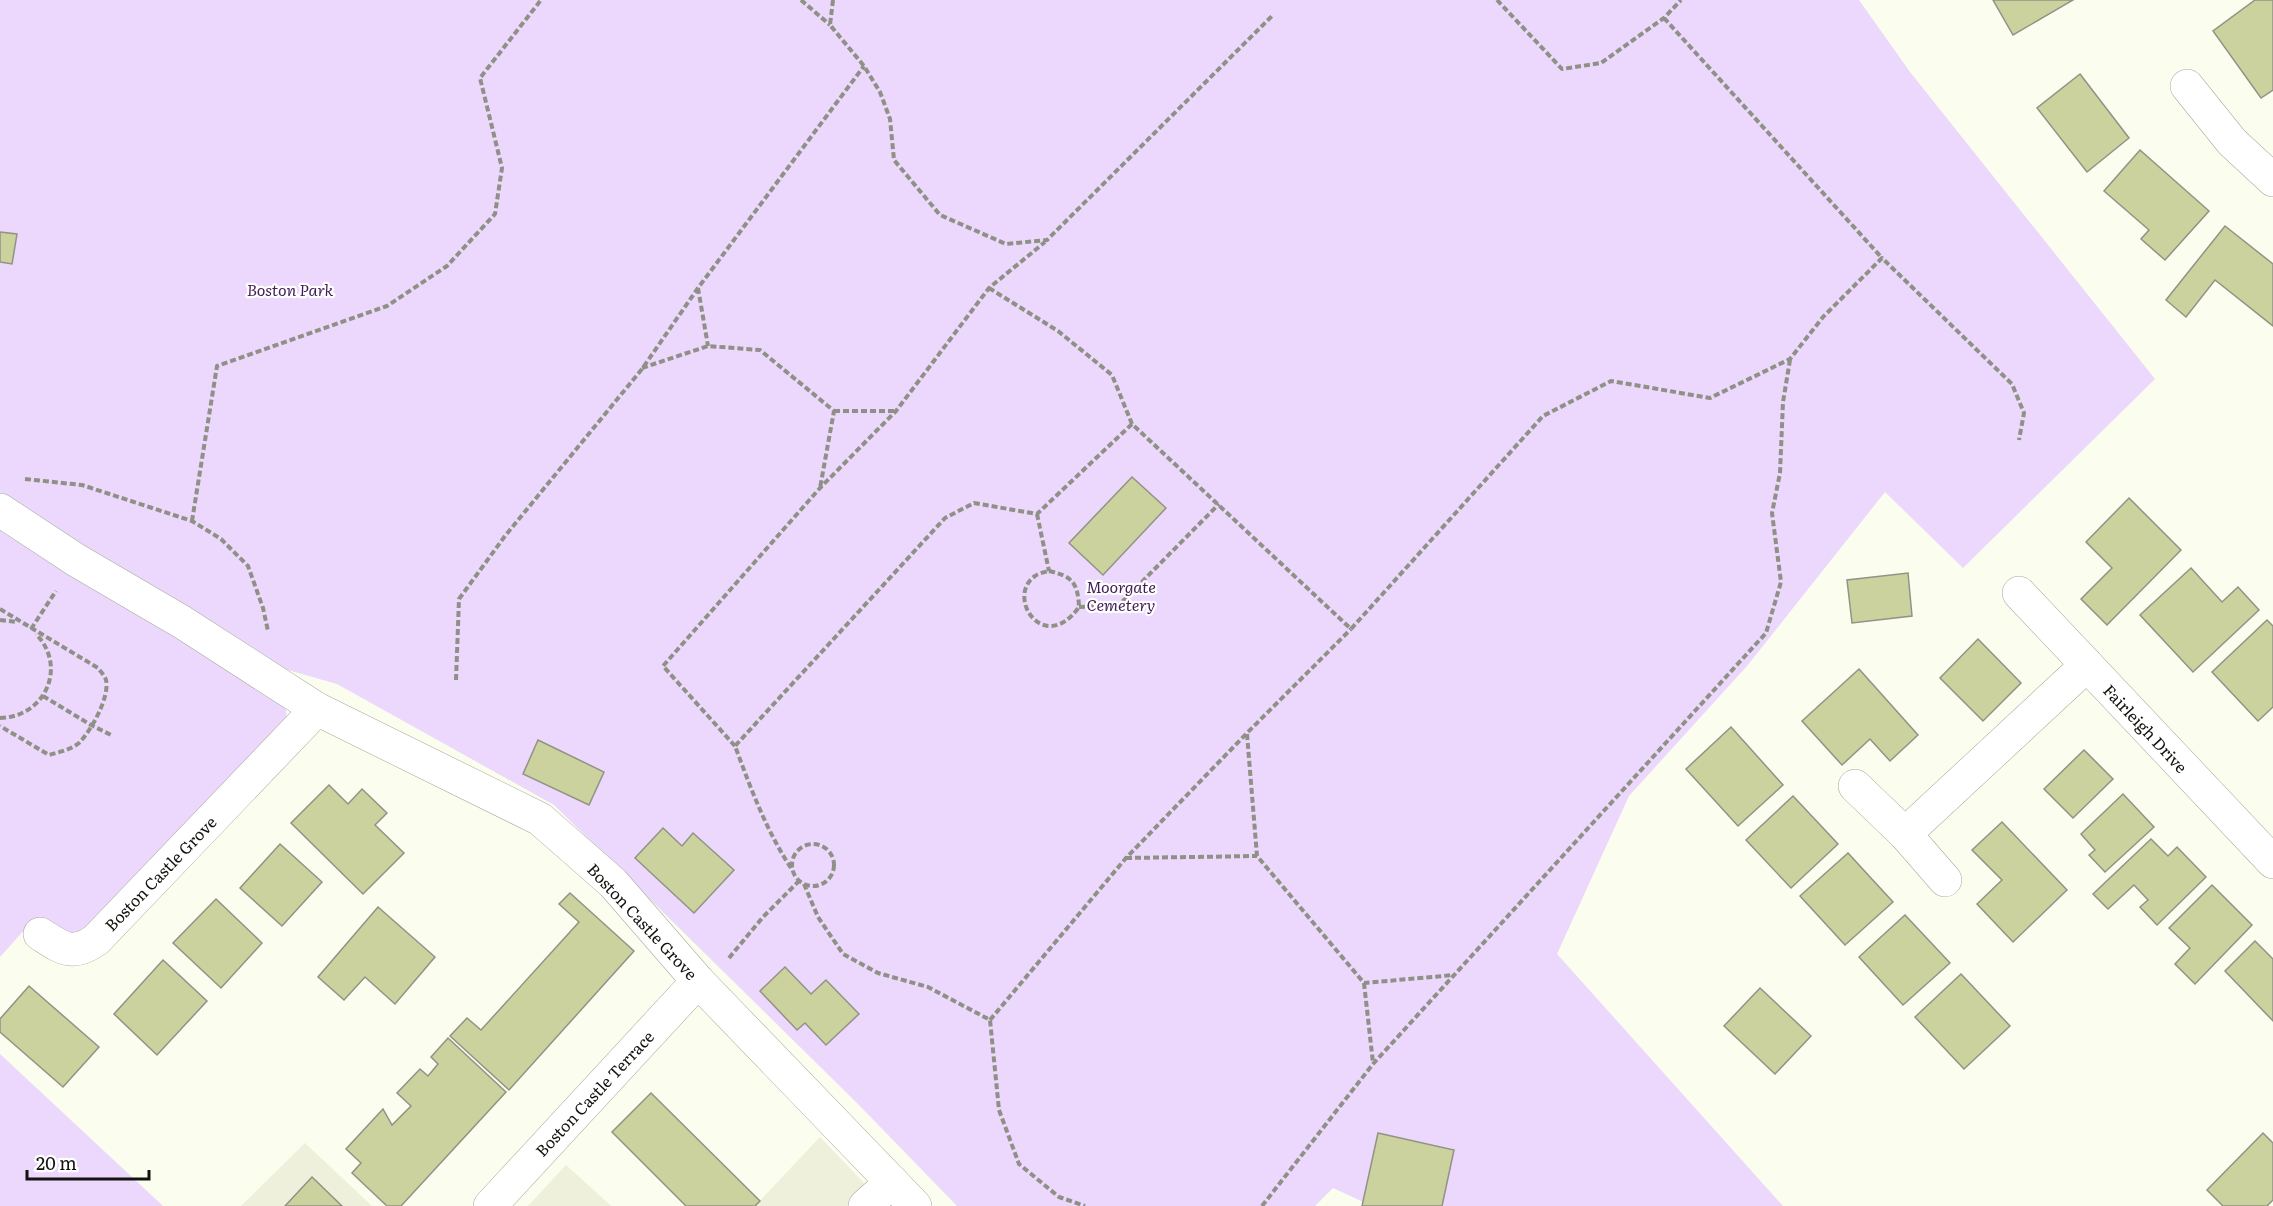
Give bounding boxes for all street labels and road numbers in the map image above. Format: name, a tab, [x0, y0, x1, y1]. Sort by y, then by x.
street label: Fairleigh Drive	[2098, 678, 2194, 778]
street label: Boston Castle Grove	[99, 810, 221, 936]
street label: Boston Castle Grove	[582, 857, 704, 985]
street label: Boston Castle Terrace	[529, 1025, 659, 1161]

